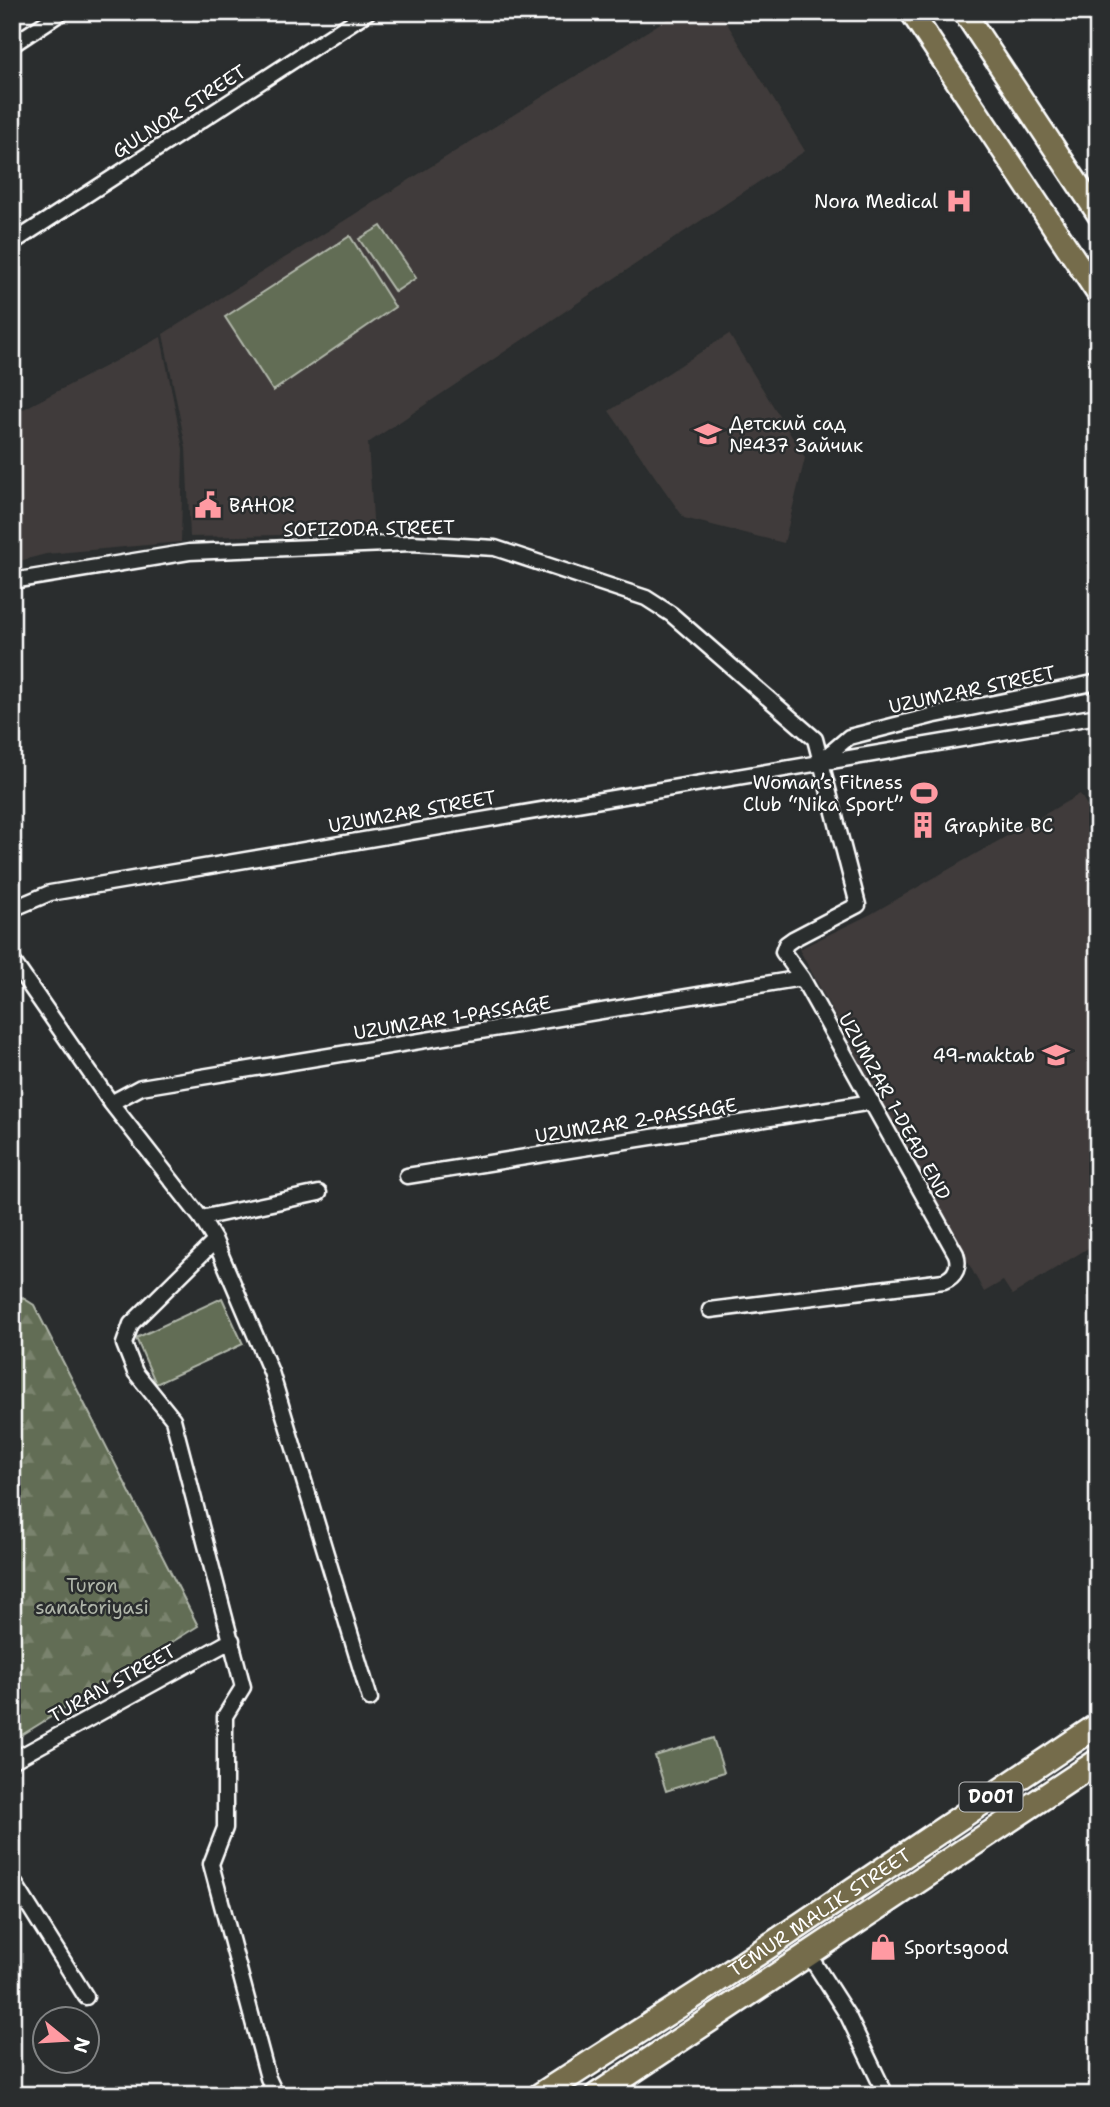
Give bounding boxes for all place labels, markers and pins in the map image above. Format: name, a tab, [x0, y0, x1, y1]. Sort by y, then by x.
hospital icon: Nora Medical	[944, 186, 974, 216]
place label: Nora Medical	[814, 189, 938, 214]
place label: Детский сад №437 Зайчик	[729, 411, 863, 458]
school or university icon: Детский сад №437 Зайчик	[693, 419, 723, 449]
public building icon: BAHOR	[193, 490, 223, 520]
place label: BAHOR	[229, 493, 295, 518]
place label: Woman’s Fitness Club “Nika Sport”	[743, 770, 904, 817]
sports icon: Woman’s Fitness Club “Nika Sport”	[909, 778, 939, 808]
building icon: Graphite BC	[908, 810, 938, 840]
place label: Graphite BC	[944, 813, 1053, 838]
school or university icon: 49-maktab	[1041, 1040, 1071, 1070]
place label: 49-maktab	[933, 1043, 1035, 1068]
shop icon: Sportsgood	[868, 1932, 898, 1962]
place label: Sportsgood	[904, 1935, 1008, 1960]

